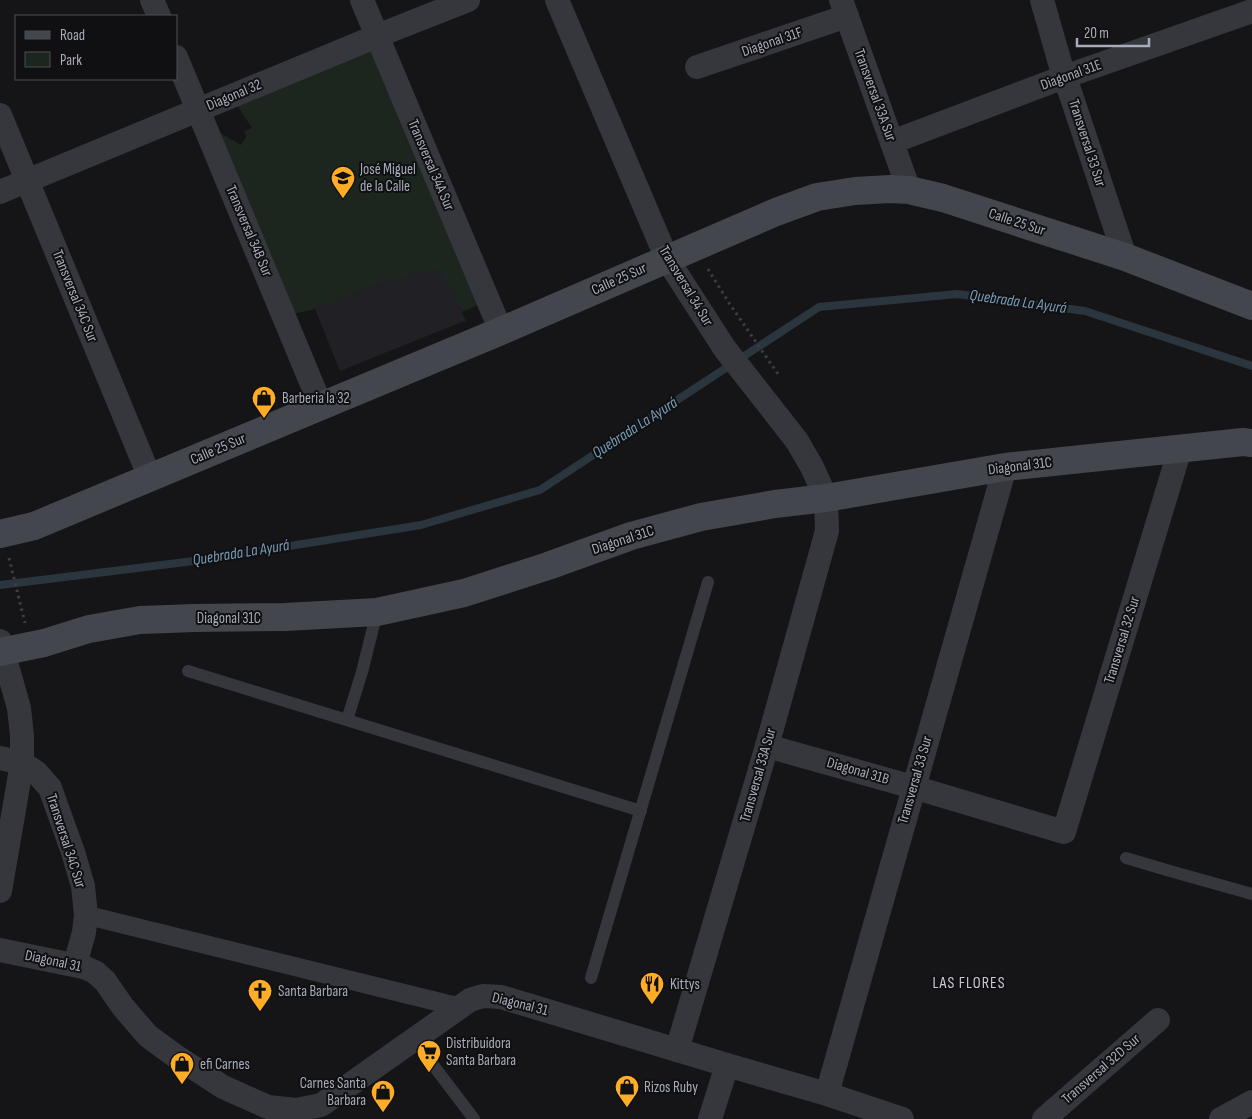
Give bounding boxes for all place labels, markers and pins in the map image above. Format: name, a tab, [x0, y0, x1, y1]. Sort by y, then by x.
place label: José Miguel de la Calle	[359, 160, 416, 196]
school or university icon: José Miguel de la Calle	[330, 165, 356, 199]
shop icon: Barberia la 32	[251, 385, 277, 419]
place label: Barberia la 32	[282, 389, 350, 408]
restaurant icon: Kittys	[639, 971, 665, 1005]
place label: Kittys	[670, 975, 700, 994]
church icon: Santa Barbara	[247, 978, 273, 1012]
place label: Santa Barbara	[278, 982, 348, 1001]
place label: Distribuidora Santa Barbara	[446, 1034, 516, 1070]
supermarket icon: Distribuidora Santa Barbara	[416, 1039, 442, 1073]
shop icon: efi Carnes	[169, 1051, 195, 1085]
place label: efi Carnes	[200, 1055, 250, 1074]
place label: Carnes Santa Barbara	[300, 1074, 366, 1110]
shop icon: Rizos Ruby	[614, 1074, 640, 1108]
place label: Rizos Ruby	[644, 1078, 698, 1097]
shop icon: Carnes Santa Barbara	[370, 1079, 396, 1113]

